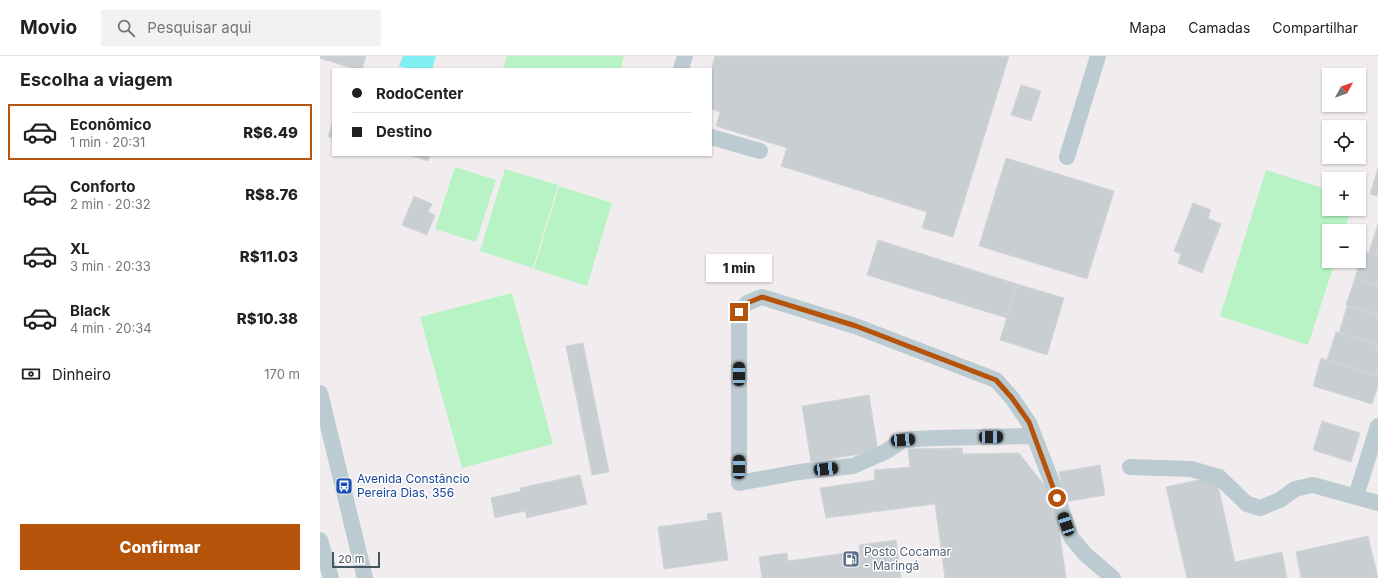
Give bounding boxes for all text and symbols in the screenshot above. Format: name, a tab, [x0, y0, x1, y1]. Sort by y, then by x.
search box	[101, 10, 381, 46]
text: Movio	[20, 16, 77, 39]
icon: search	[115, 17, 137, 39]
text: Pesquisar aqui	[147, 18, 251, 37]
text: Mapa	[1129, 19, 1166, 36]
text: Camadas	[1188, 19, 1250, 36]
text: Compartilhar	[1272, 19, 1358, 36]
north arrow	[1322, 68, 1366, 112]
map controls	[1322, 68, 1366, 268]
text: Escolha a viagem	[20, 69, 173, 90]
text: RodoCenter	[376, 84, 463, 103]
icon: car	[22, 114, 58, 150]
text: Econômico	[70, 115, 151, 134]
button: locate	[1322, 120, 1366, 164]
text: Destino	[376, 122, 432, 141]
text: R$6.49	[243, 123, 298, 142]
text: 1 min · 20:31	[70, 134, 145, 150]
button: +	[1322, 172, 1366, 216]
icon: car	[22, 176, 58, 212]
text: Conforto	[70, 177, 135, 196]
text: R$8.76	[245, 185, 298, 204]
text: 2 min · 20:32	[70, 196, 151, 212]
button: −	[1322, 224, 1366, 268]
icon: car	[22, 238, 58, 274]
text: XL	[70, 239, 90, 258]
text: R$11.03	[240, 247, 298, 266]
callout: 1 min	[706, 254, 772, 282]
text: 3 min · 20:33	[70, 258, 151, 274]
text: 1 min	[723, 260, 755, 276]
icon: car	[22, 300, 58, 336]
text: Black	[70, 301, 110, 320]
route end	[730, 303, 748, 321]
text: R$10.38	[237, 309, 298, 328]
text: 4 min · 20:34	[70, 320, 152, 336]
car	[733, 362, 745, 386]
icon: cash	[20, 363, 42, 385]
text: Dinheiro	[52, 365, 111, 384]
text: 170 m	[264, 366, 300, 382]
car	[979, 431, 1003, 443]
car	[891, 433, 915, 447]
car	[733, 455, 745, 479]
car	[813, 462, 839, 476]
place label: Avenida Constâncio Pereira Dias, 356	[357, 471, 470, 500]
bus stop icon: Avenida Constâncio Pereira Dias, 356	[334, 476, 354, 496]
route start	[1048, 489, 1066, 507]
car	[1056, 511, 1076, 537]
button: Confirmar	[20, 524, 300, 570]
place label: Posto Cocamar - Maringá	[864, 544, 951, 573]
fuel station icon: Posto Cocamar - Maringá	[841, 549, 861, 569]
scale bar	[332, 550, 380, 569]
text: 20 m	[338, 552, 364, 566]

